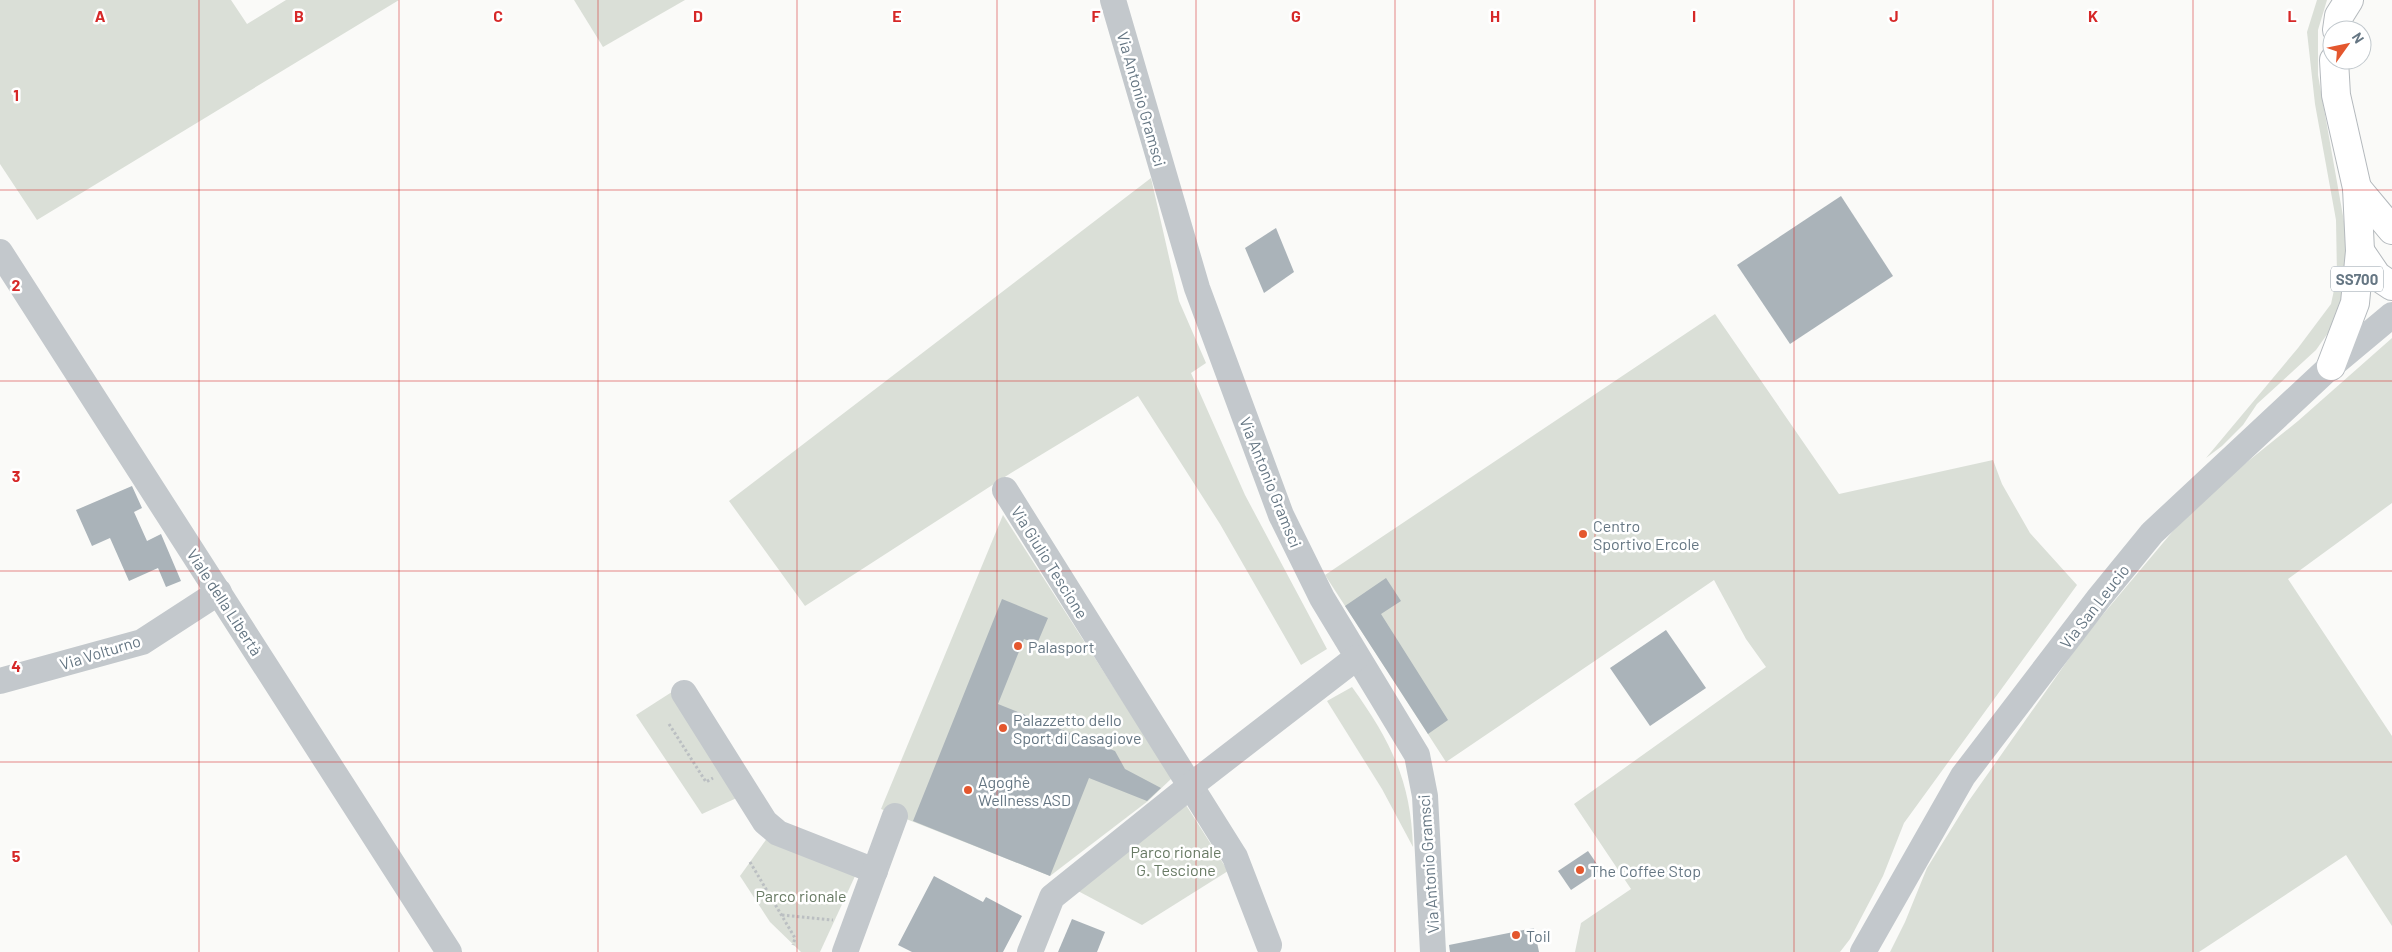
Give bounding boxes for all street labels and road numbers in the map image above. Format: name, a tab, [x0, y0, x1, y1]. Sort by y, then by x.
street label: Via Antonio Gramsci	[1114, 29, 1170, 169]
road number: SS700	[2331, 266, 2383, 292]
street label: Via Antonio Gramsci	[1236, 414, 1306, 550]
street label: Via Giulio Tescione	[1008, 502, 1092, 622]
street label: Viale della Libertà	[183, 545, 267, 659]
street label: Via San Leucio	[2055, 560, 2133, 652]
street label: Via Volturno	[57, 631, 143, 673]
street label: Via Antonio Gramsci	[1414, 794, 1442, 934]

